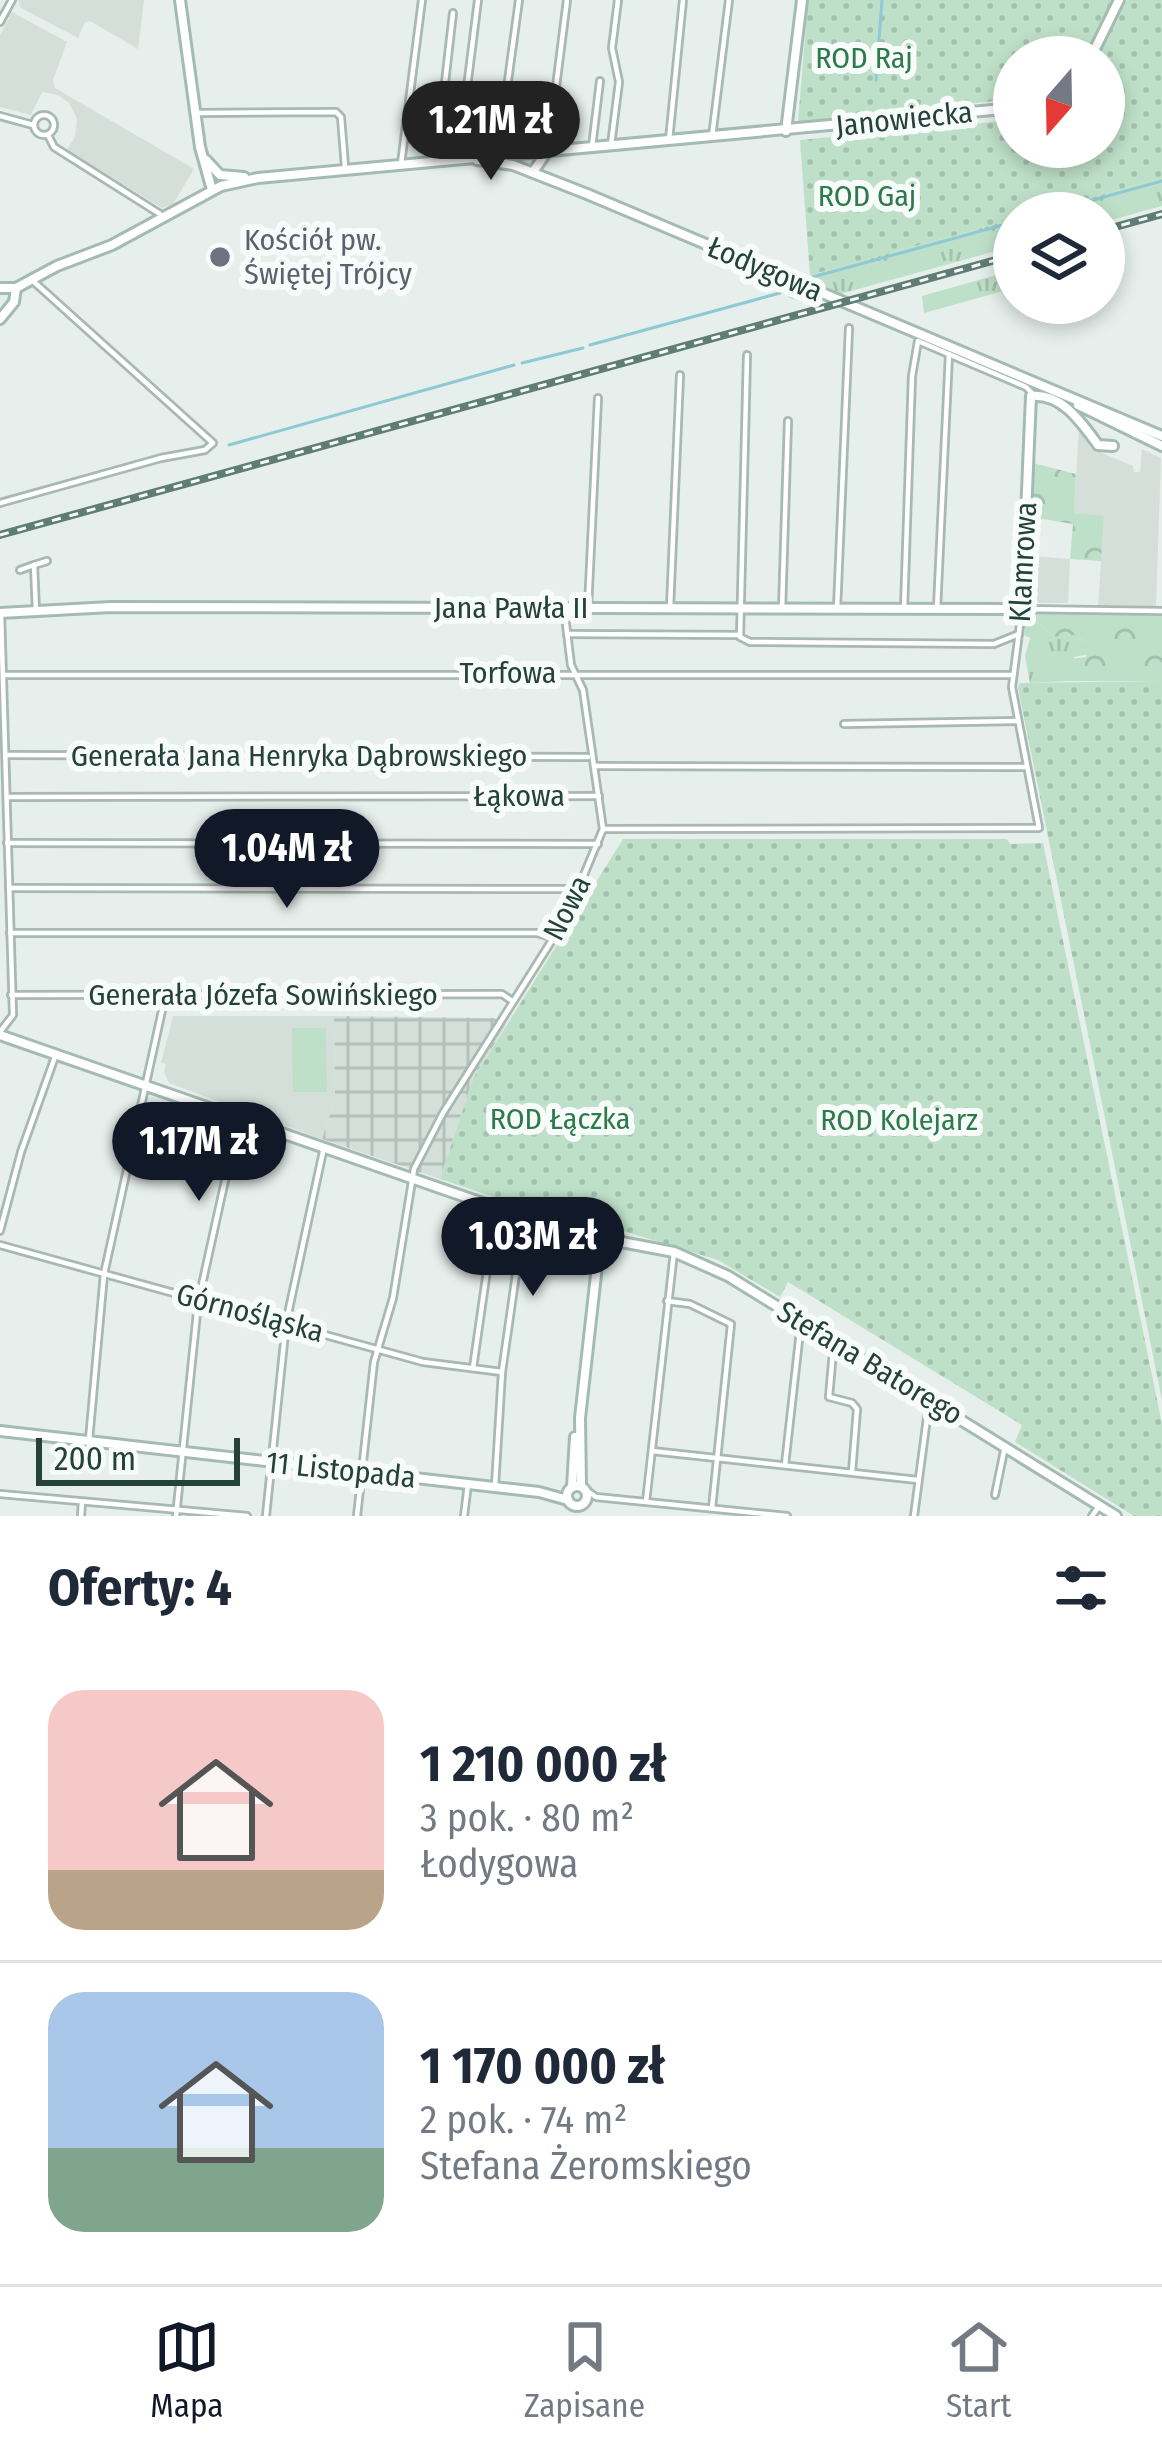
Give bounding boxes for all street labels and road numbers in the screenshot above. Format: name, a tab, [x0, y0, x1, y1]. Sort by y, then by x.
street label: Janowiecka	[834, 94, 974, 144]
street label: Łodygowa	[702, 229, 828, 309]
street label: Klamrowa	[1002, 501, 1044, 623]
street label: Jana Pawła II	[434, 590, 588, 626]
street label: Torfowa	[459, 655, 557, 691]
street label: Generała Jana Henryka Dąbrowskiego	[71, 738, 527, 774]
street label: Łąkowa	[473, 778, 565, 814]
street label: Nowa	[536, 870, 598, 946]
street label: Generała Józefa Sowińskiego	[88, 977, 438, 1013]
street label: Górnośląska	[172, 1276, 328, 1350]
street label: Stefana Batorego	[771, 1293, 969, 1433]
street label: 11 Listopada	[265, 1444, 417, 1496]

